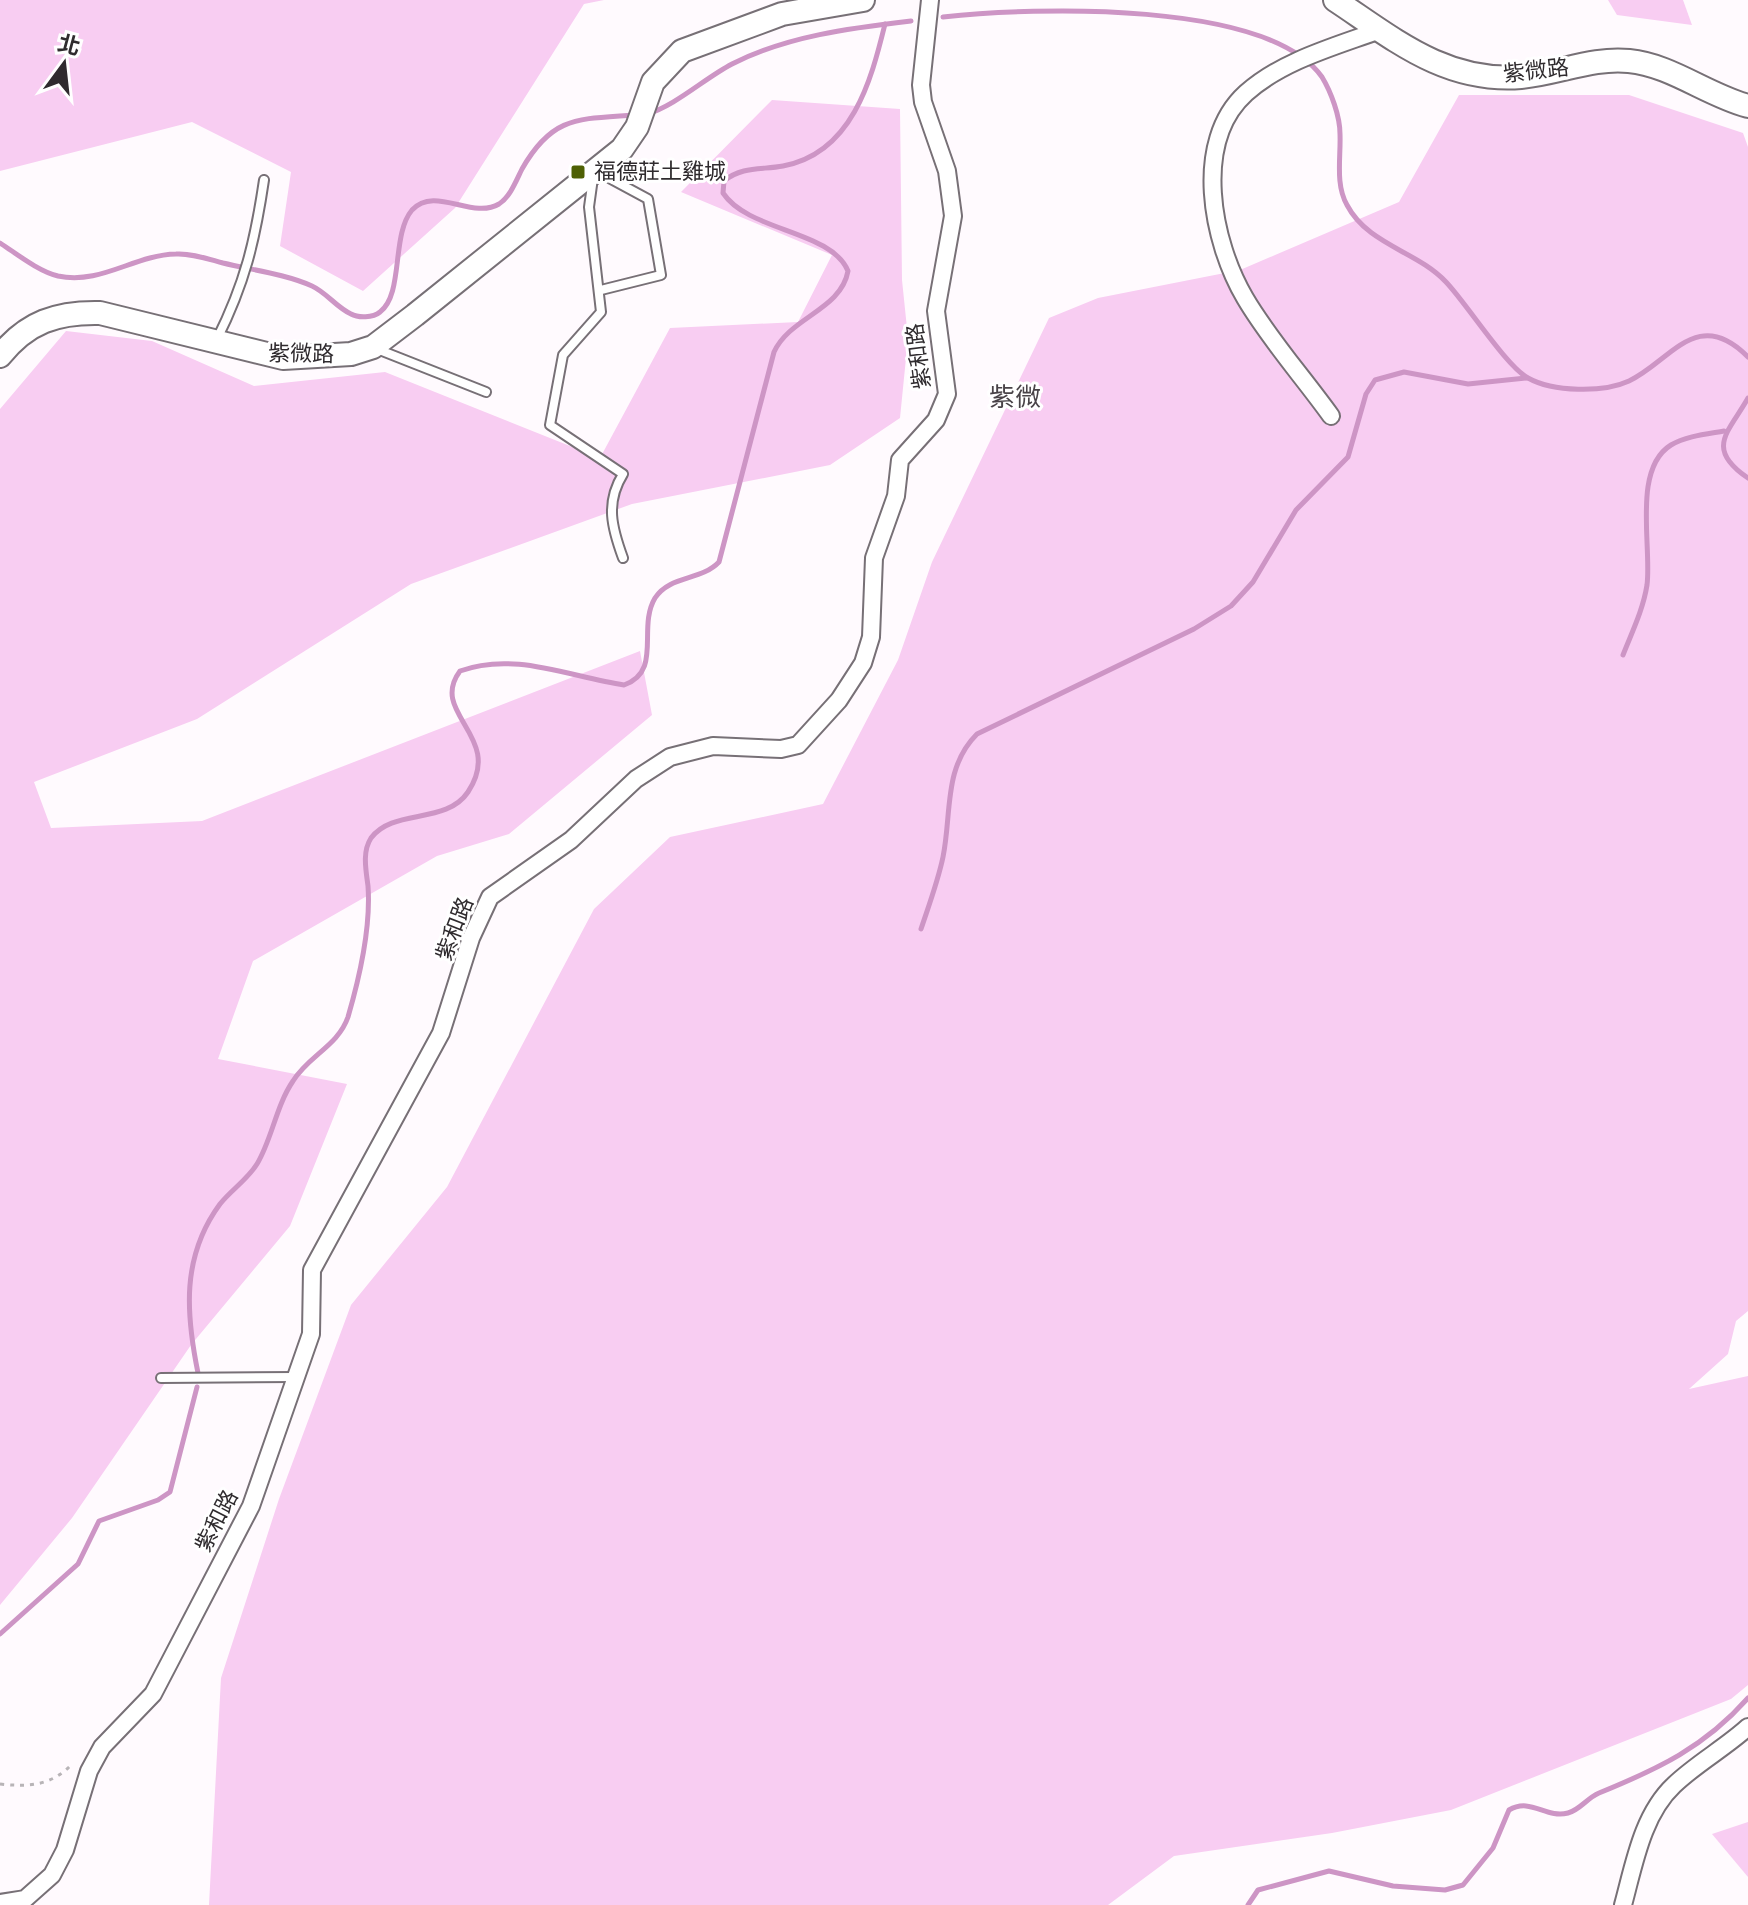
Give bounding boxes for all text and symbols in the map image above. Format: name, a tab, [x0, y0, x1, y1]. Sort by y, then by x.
north arrow	[24, 24, 104, 104]
text: 北	[54, 28, 83, 63]
street label: 紫微路	[1502, 53, 1570, 89]
place label: 福德莊土雞城	[594, 157, 726, 187]
marker: 福德莊土雞城	[569, 163, 587, 181]
street label: 紫和路	[900, 321, 938, 391]
street label: 紫微路	[268, 338, 334, 370]
district label: 紫微	[989, 380, 1041, 415]
street label: 紫和路	[429, 893, 481, 965]
street label: 紫和路	[189, 1485, 245, 1557]

